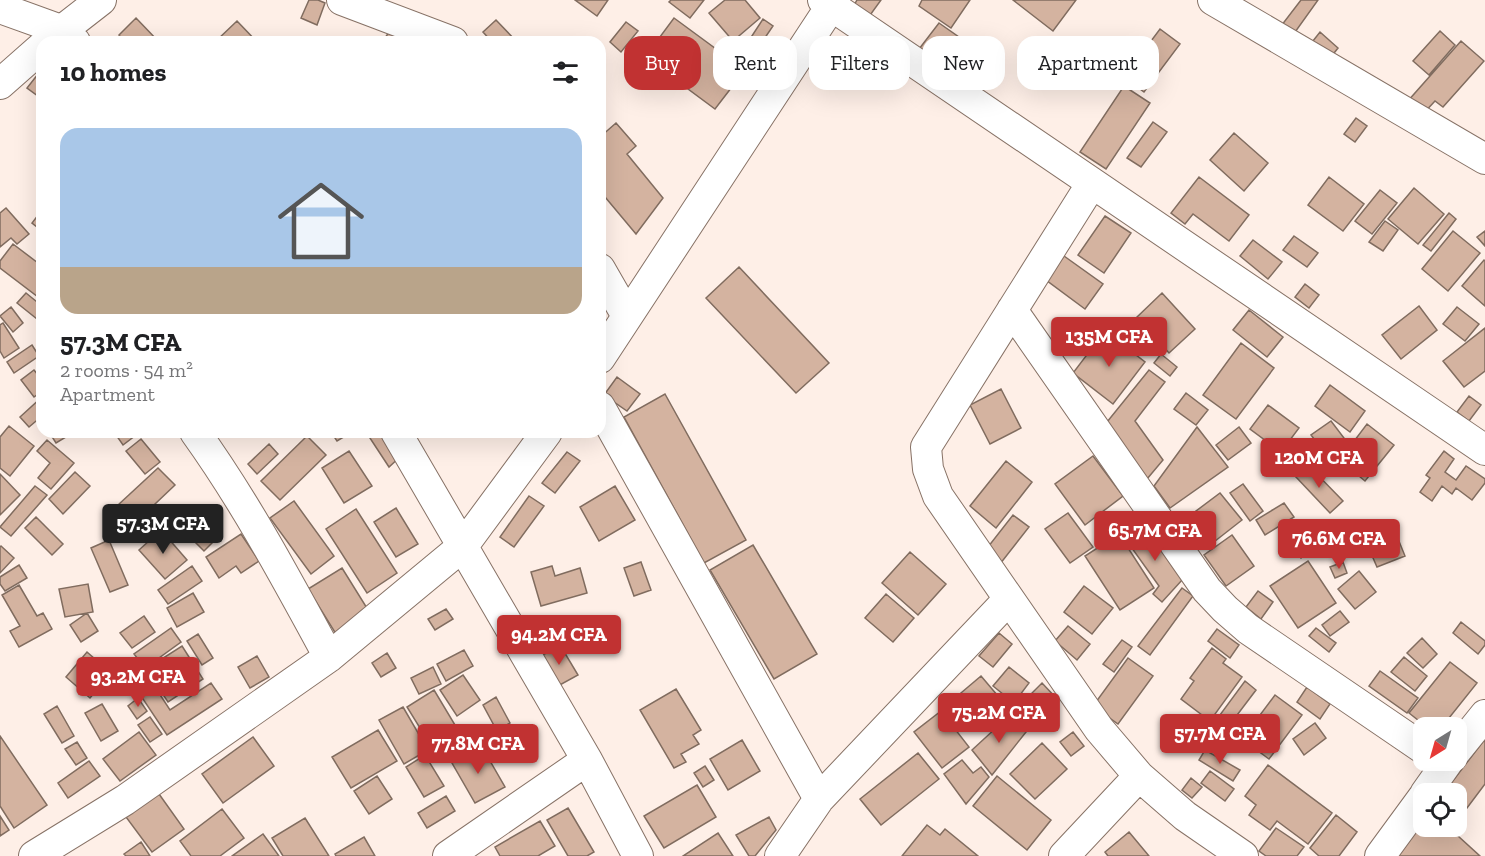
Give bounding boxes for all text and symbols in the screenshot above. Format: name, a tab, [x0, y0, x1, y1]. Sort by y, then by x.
chip: Buy	[624, 36, 701, 90]
chip: Rent	[713, 36, 797, 90]
chip: Filters	[809, 36, 910, 90]
chip: New	[922, 36, 1005, 90]
chip: Apartment	[1017, 36, 1159, 90]
text: 10 homes	[60, 56, 166, 88]
icon: filters	[549, 56, 582, 89]
icon: home	[267, 167, 375, 275]
pin: 135M CFA	[1047, 317, 1171, 368]
text: 135M CFA	[1065, 324, 1153, 348]
text: 57.3M CFA	[60, 326, 181, 358]
text: 2 rooms · 54 m²	[60, 358, 193, 382]
text: Apartment	[60, 382, 155, 406]
pin: 120M CFA	[1257, 438, 1381, 489]
text: 120M CFA	[1275, 445, 1363, 469]
pin: 57.3M CFA	[94, 504, 232, 555]
text: 57.3M CFA	[116, 511, 210, 535]
pin: 65.7M CFA	[1086, 511, 1224, 562]
text: 65.7M CFA	[1108, 518, 1202, 542]
pin: 76.6M CFA	[1270, 519, 1408, 570]
text: 76.6M CFA	[1292, 526, 1386, 550]
pin: 94.2M CFA	[490, 615, 628, 666]
text: 94.2M CFA	[511, 622, 607, 646]
pin: 93.2M CFA	[69, 657, 207, 708]
text: 93.2M CFA	[90, 664, 186, 688]
pin: 75.2M CFA	[930, 693, 1068, 744]
text: 75.2M CFA	[952, 700, 1046, 724]
pin: 57.7M CFA	[1151, 714, 1289, 765]
north arrow	[1413, 717, 1467, 771]
map controls	[1413, 717, 1467, 837]
text: 57.7M CFA	[1174, 721, 1266, 745]
pin: 77.8M CFA	[409, 724, 547, 775]
text: 77.8M CFA	[432, 731, 524, 755]
button: locate	[1413, 783, 1467, 837]

